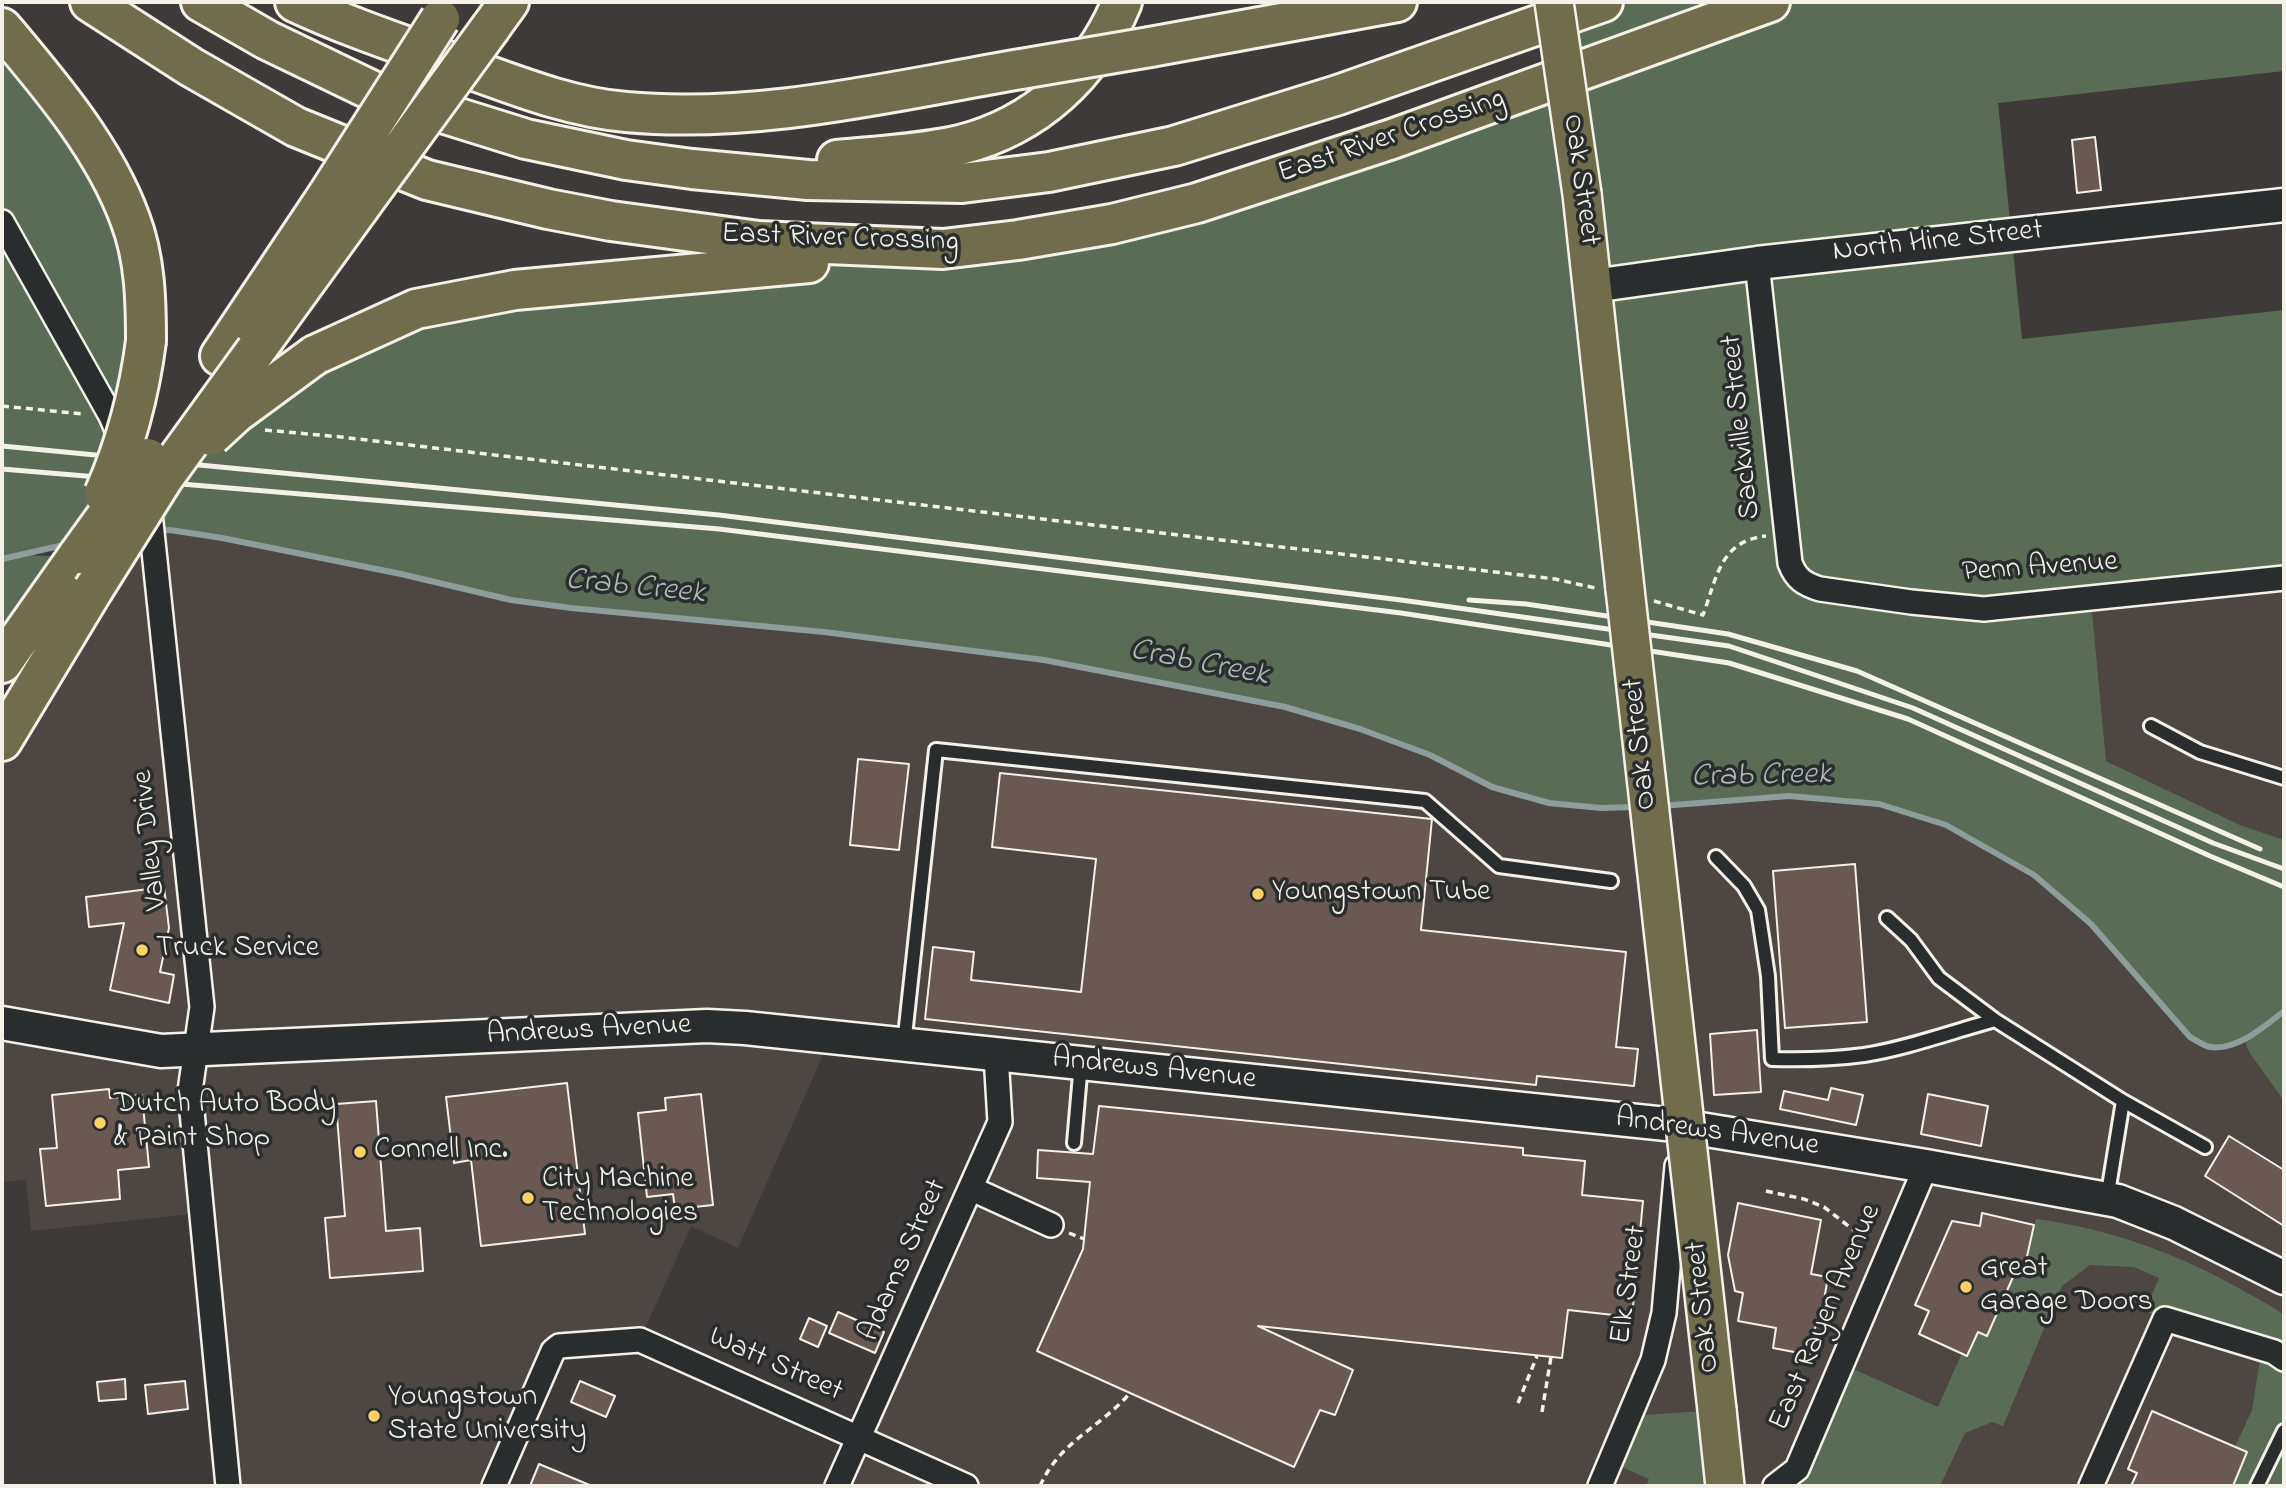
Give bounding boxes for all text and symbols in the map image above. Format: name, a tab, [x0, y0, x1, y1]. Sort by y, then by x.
street label: East River Crossing	[1274, 82, 1510, 194]
street label: Oak Street	[1552, 112, 1606, 248]
street label: North Hine Street	[1831, 214, 2045, 272]
street label: East River Crossing	[721, 218, 959, 262]
street label: Sackville Street	[1715, 333, 1771, 521]
street label: Penn Avenue	[1961, 546, 2119, 592]
water label: Crab Creek	[563, 563, 707, 615]
water label: Crab Creek	[1127, 633, 1271, 697]
street label: Oak Street	[1617, 676, 1667, 812]
water label: Crab Creek	[1691, 758, 1831, 798]
street label: Valley Drive	[127, 768, 177, 912]
place label: Youngstown Tube	[1272, 876, 1490, 912]
marker: Youngstown Tube	[1250, 886, 1266, 902]
place label: Truck Service	[156, 932, 319, 968]
marker: Truck Service	[134, 942, 150, 958]
street label: Andrews Avenue	[486, 1009, 692, 1055]
street label: Andrews Avenue	[1050, 1042, 1258, 1100]
place label: Dutch Auto Body & Paint Shop	[114, 1088, 336, 1158]
street label: Andrews Avenue	[1613, 1102, 1821, 1166]
marker: Dutch Auto Body & Paint Shop	[92, 1115, 108, 1131]
place label: Connell Inc.	[374, 1134, 508, 1170]
marker: Connell Inc.	[352, 1144, 368, 1160]
place label: City Machine Technologies	[542, 1163, 698, 1234]
street label: Adams Street	[853, 1175, 957, 1347]
marker: City Machine Technologies	[520, 1190, 536, 1206]
street label: East Rayen Avenue	[1763, 1200, 1891, 1436]
street label: Elk Street	[1605, 1223, 1657, 1347]
street label: Oak Street	[1680, 1239, 1730, 1375]
place label: Great Garage Doors	[1980, 1252, 2153, 1322]
marker: Great Garage Doors	[1958, 1279, 1974, 1295]
street label: Watt Street	[702, 1321, 848, 1411]
place label: Youngstown State University	[388, 1381, 586, 1452]
marker: Youngstown State University	[366, 1408, 382, 1424]

